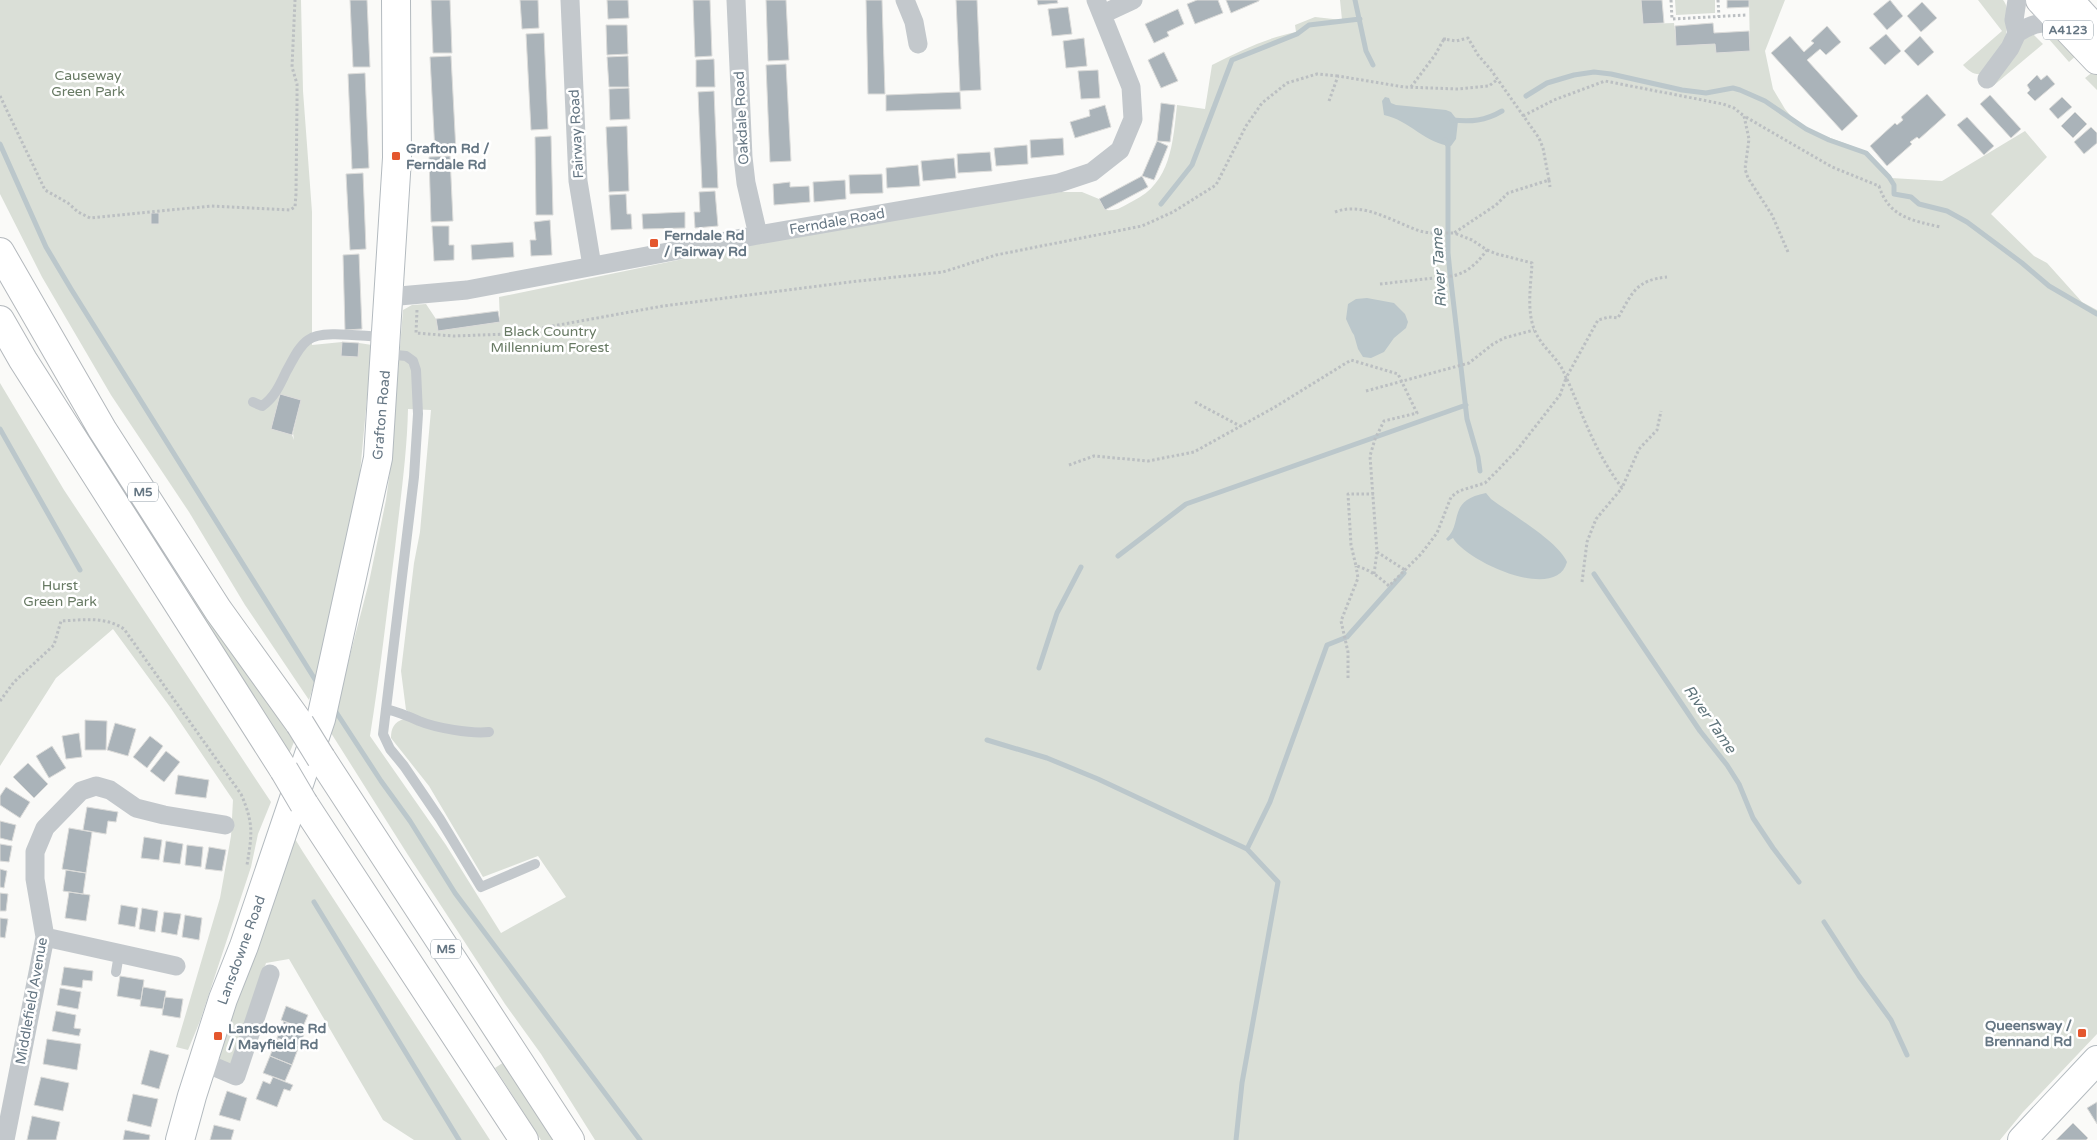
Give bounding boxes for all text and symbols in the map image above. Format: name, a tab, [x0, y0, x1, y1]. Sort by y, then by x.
road number: A4123	[2043, 20, 2093, 40]
park label: Causeway Green Park	[51, 67, 125, 100]
street label: Oakdale Road	[731, 71, 752, 165]
street label: Fairway Road	[566, 89, 587, 179]
place label: Grafton Rd / Ferndale Rd	[406, 140, 489, 173]
marker: Grafton Rd / Ferndale Rd	[390, 150, 402, 162]
street label: Ferndale Road	[788, 205, 886, 238]
place label: Ferndale Rd / Fairway Rd	[664, 227, 747, 260]
water label: River Tame	[1428, 227, 1450, 308]
marker: Ferndale Rd / Fairway Rd	[648, 237, 660, 249]
park label: Black Country Millennium Forest	[491, 323, 610, 356]
street label: Grafton Road	[369, 369, 394, 461]
road number: M5	[128, 482, 158, 502]
park label: Hurst Green Park	[23, 577, 97, 610]
water label: River Tame	[1680, 681, 1741, 758]
street label: Lansdowne Road	[214, 893, 269, 1007]
street label: Middlefield Avenue	[12, 936, 51, 1066]
road number: M5	[431, 940, 461, 959]
place label: Queensway / Brennand Rd	[1985, 1017, 2072, 1050]
place label: Lansdowne Rd / Mayfield Rd	[228, 1020, 327, 1053]
marker: Queensway / Brennand Rd	[2076, 1027, 2088, 1039]
marker: Lansdowne Rd / Mayfield Rd	[212, 1030, 224, 1042]

